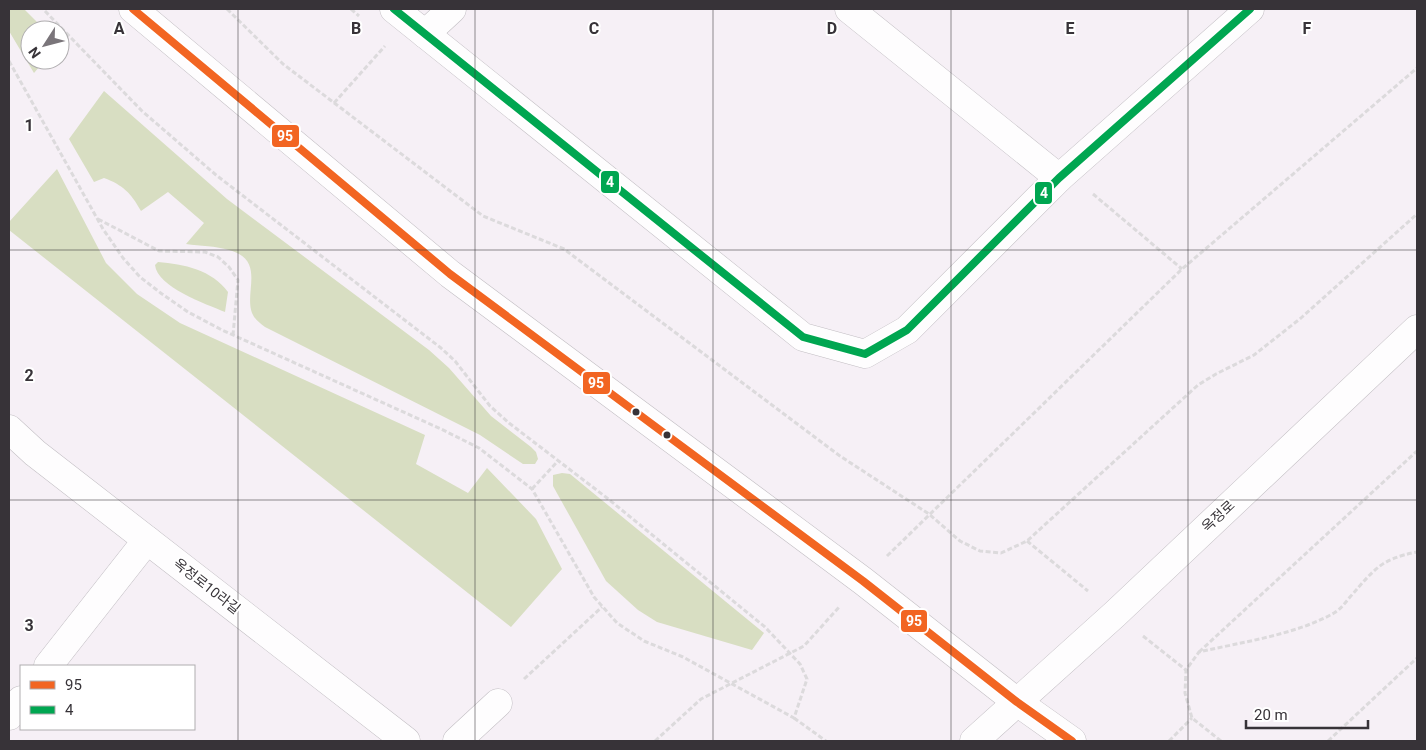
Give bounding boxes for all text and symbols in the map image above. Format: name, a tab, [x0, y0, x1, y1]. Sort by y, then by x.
text: A	[114, 19, 125, 38]
text: B	[351, 19, 361, 38]
text: C	[589, 19, 599, 38]
text: D	[827, 19, 837, 38]
text: E	[1066, 19, 1075, 38]
text: F	[1303, 19, 1312, 38]
north arrow	[20, 20, 70, 70]
text: N	[25, 44, 44, 61]
text: 1	[24, 116, 34, 135]
line badge: 95	[271, 124, 300, 148]
text: 95	[277, 128, 293, 144]
line badge: 4	[600, 170, 620, 194]
text: 4	[606, 174, 614, 190]
line badge: 4	[1034, 181, 1053, 205]
text: 4	[1040, 185, 1048, 201]
text: 2	[24, 366, 34, 385]
line badge: 95	[582, 371, 611, 395]
text: 95	[588, 375, 604, 391]
unlabelled marker	[631, 407, 641, 417]
unlabelled marker	[662, 430, 672, 440]
street label: 옥정로	[1198, 497, 1238, 535]
street label: 옥정로10라길	[170, 555, 244, 617]
line badge: 95	[900, 609, 928, 633]
text: 95	[906, 613, 922, 629]
text: 3	[24, 616, 34, 635]
legend	[20, 665, 195, 730]
text: 95	[65, 676, 82, 694]
scale bar	[1246, 698, 1368, 730]
text: 4	[65, 701, 74, 719]
text: 20 m	[1254, 706, 1288, 724]

